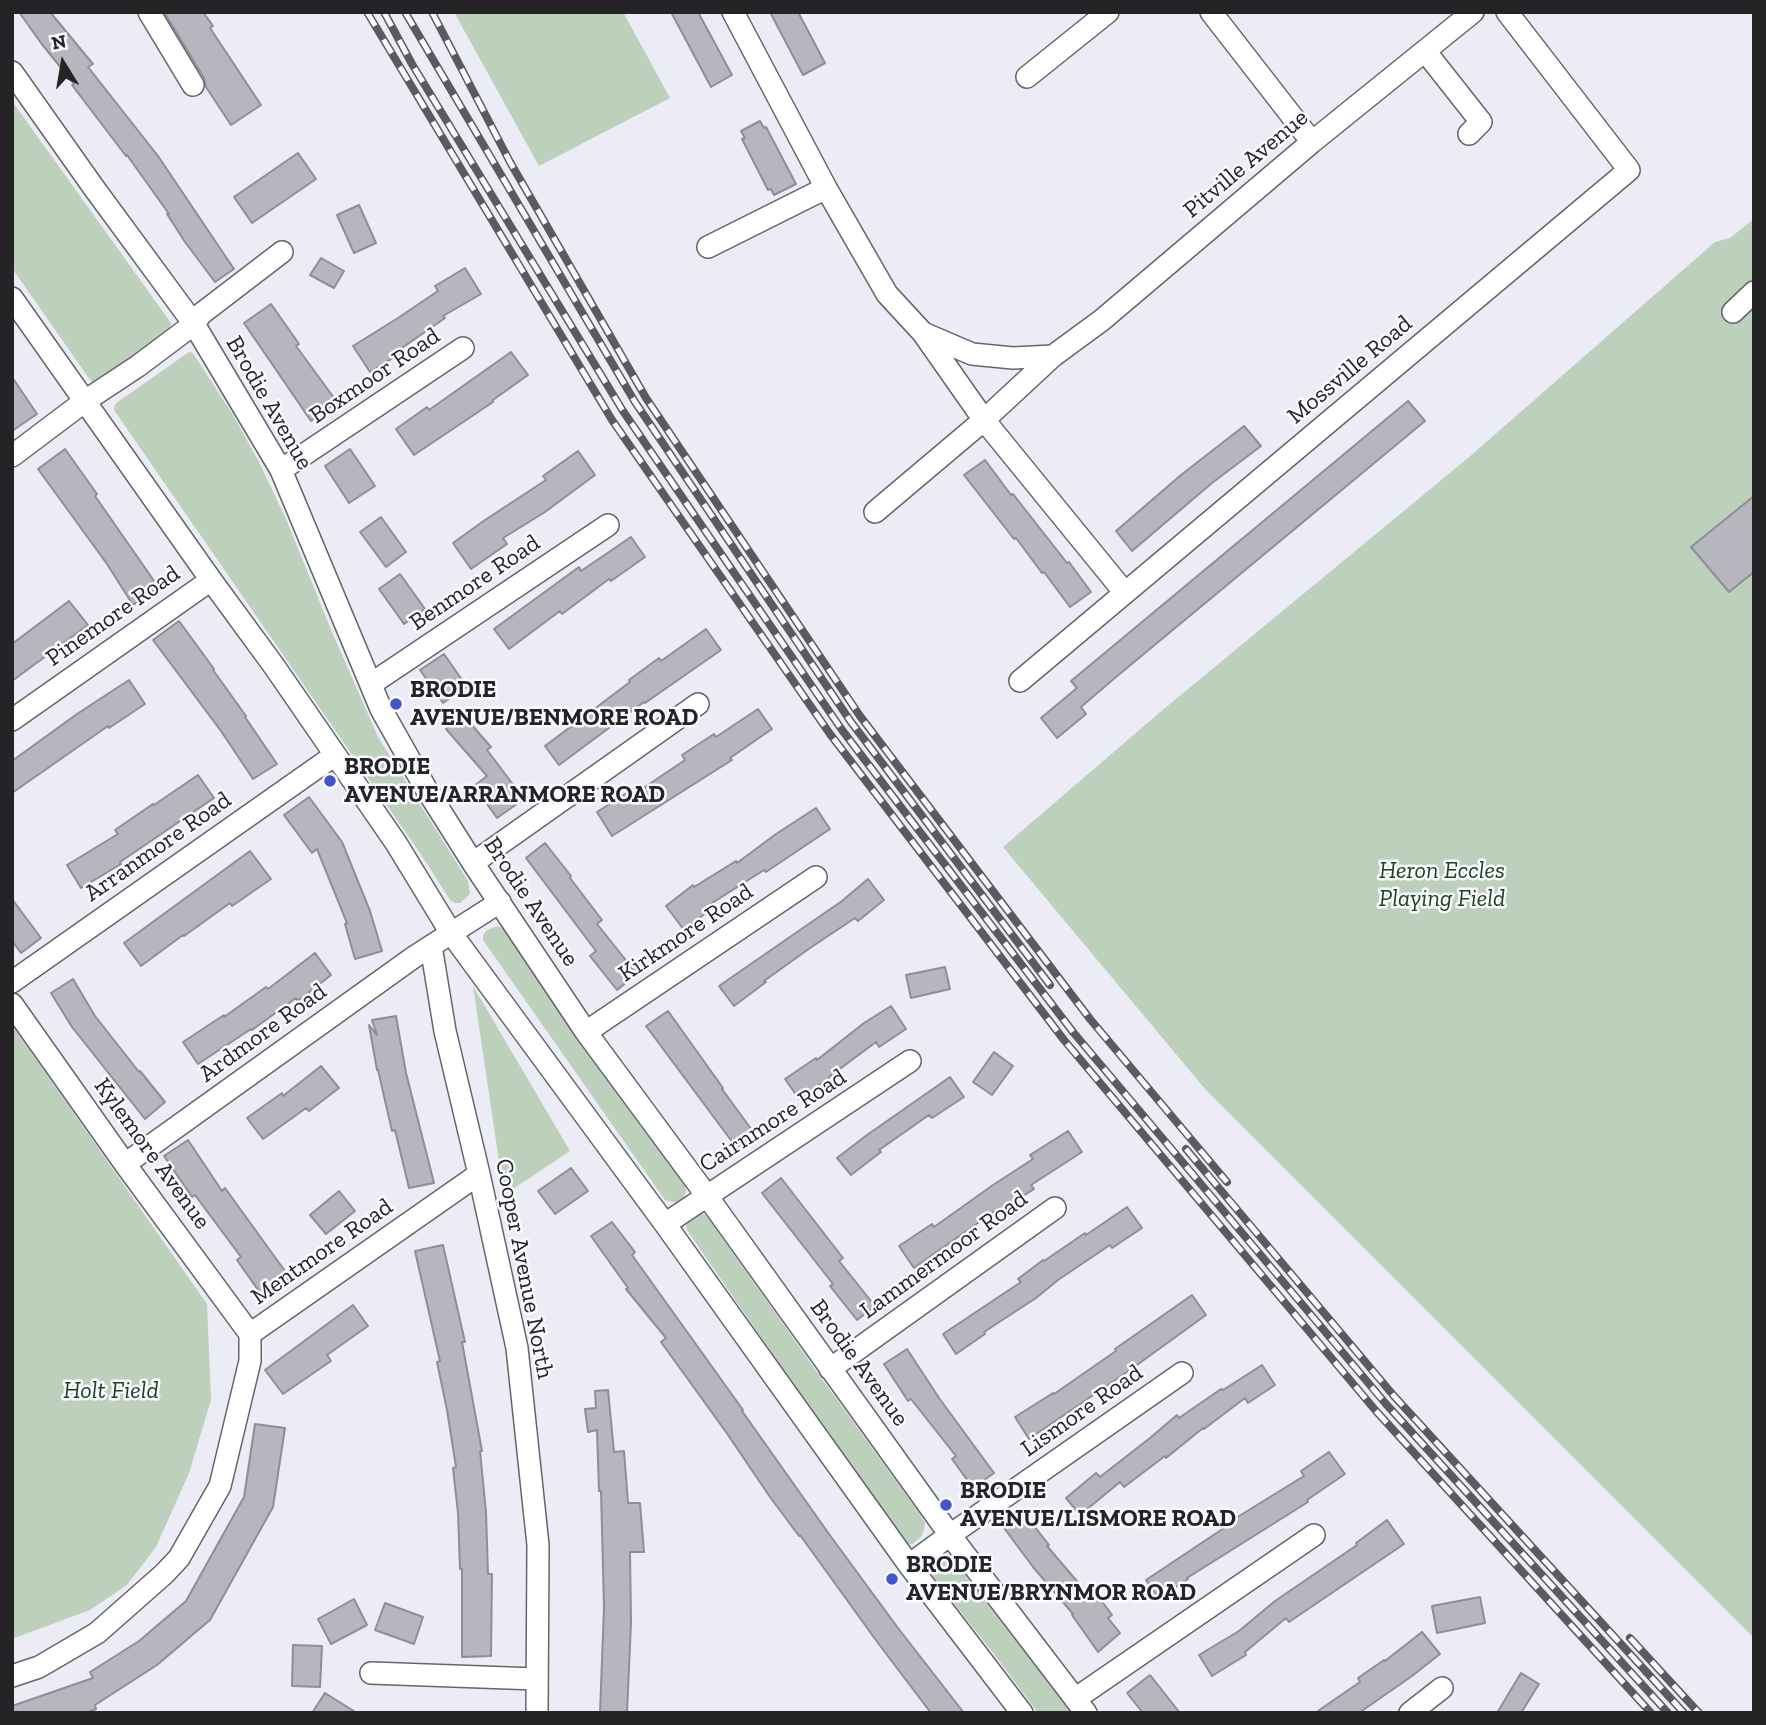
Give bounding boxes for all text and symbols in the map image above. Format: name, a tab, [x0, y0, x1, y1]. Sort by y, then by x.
north arrow	[28, 28, 98, 98]
text: N	[50, 29, 68, 55]
street label: Pitville Avenue	[1178, 104, 1314, 224]
street label: Mossville Road	[1282, 309, 1418, 431]
street label: Boxmoor Road	[304, 322, 446, 430]
street label: Brodie Avenue	[219, 331, 319, 475]
street label: Benmore Road	[404, 529, 546, 637]
street label: Pinemore Road	[40, 559, 186, 673]
place label: BRODIE AVENUE/BENMORE ROAD	[410, 676, 698, 732]
marker: BRODIE AVENUE/BENMORE ROAD	[388, 696, 404, 712]
place label: BRODIE AVENUE/ARRANMORE ROAD	[344, 753, 665, 809]
marker: BRODIE AVENUE/ARRANMORE ROAD	[322, 773, 338, 789]
street label: Arranmore Road	[79, 786, 237, 908]
street label: Brodie Avenue	[477, 832, 585, 972]
park label: Heron Eccles Playing Field	[1379, 857, 1505, 913]
street label: Kirkmore Road	[613, 877, 759, 989]
street label: Ardmore Road	[194, 977, 332, 1089]
street label: Cairnmore Road	[694, 1063, 852, 1179]
street label: Kylemore Avenue	[88, 1073, 216, 1235]
street label: Cooper Avenue North	[489, 1157, 559, 1381]
street label: Lammermoor Road	[855, 1185, 1033, 1325]
street label: Mentmore Road	[246, 1193, 398, 1311]
street label: Brodie Avenue	[803, 1294, 915, 1432]
street label: Lismore Road	[1016, 1359, 1148, 1463]
park label: Holt Field	[63, 1377, 159, 1405]
place label: BRODIE AVENUE/LISMORE ROAD	[960, 1477, 1236, 1533]
marker: BRODIE AVENUE/LISMORE ROAD	[938, 1497, 954, 1513]
place label: BRODIE AVENUE/BRYNMOR ROAD	[906, 1551, 1196, 1607]
marker: BRODIE AVENUE/BRYNMOR ROAD	[884, 1571, 900, 1587]

